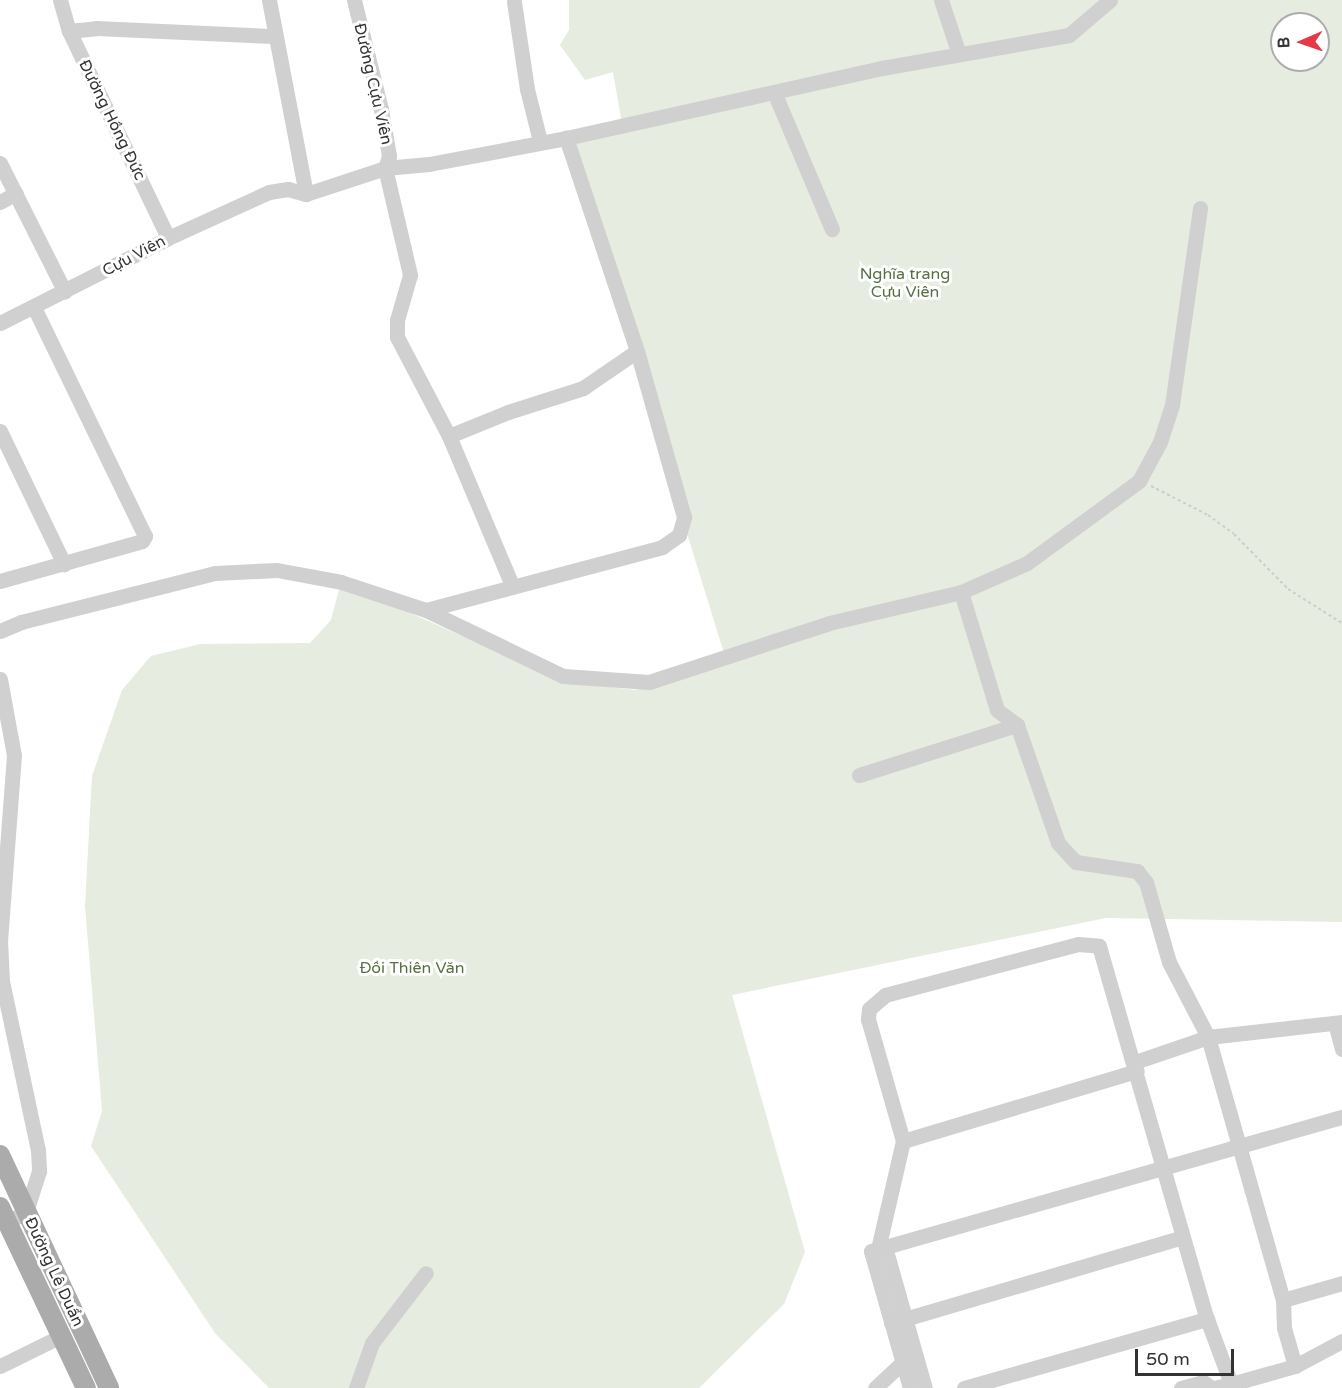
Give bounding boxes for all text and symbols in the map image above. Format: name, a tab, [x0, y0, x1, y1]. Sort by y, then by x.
north arrow	[1270, 12, 1330, 72]
street label: Đường Cựu Viên	[350, 21, 396, 147]
text: B	[1274, 37, 1294, 48]
street label: Đường Hồng Đức	[75, 57, 149, 183]
street label: Cựu Viên	[99, 231, 169, 281]
park label: Nghĩa trang Cựu Viên	[860, 264, 950, 302]
park label: Đồi Thiên Văn	[360, 958, 464, 978]
street label: Đường Lê Duẩn	[20, 1214, 88, 1330]
scale bar	[1138, 1337, 1237, 1375]
text: 50 m	[1146, 1348, 1190, 1370]

